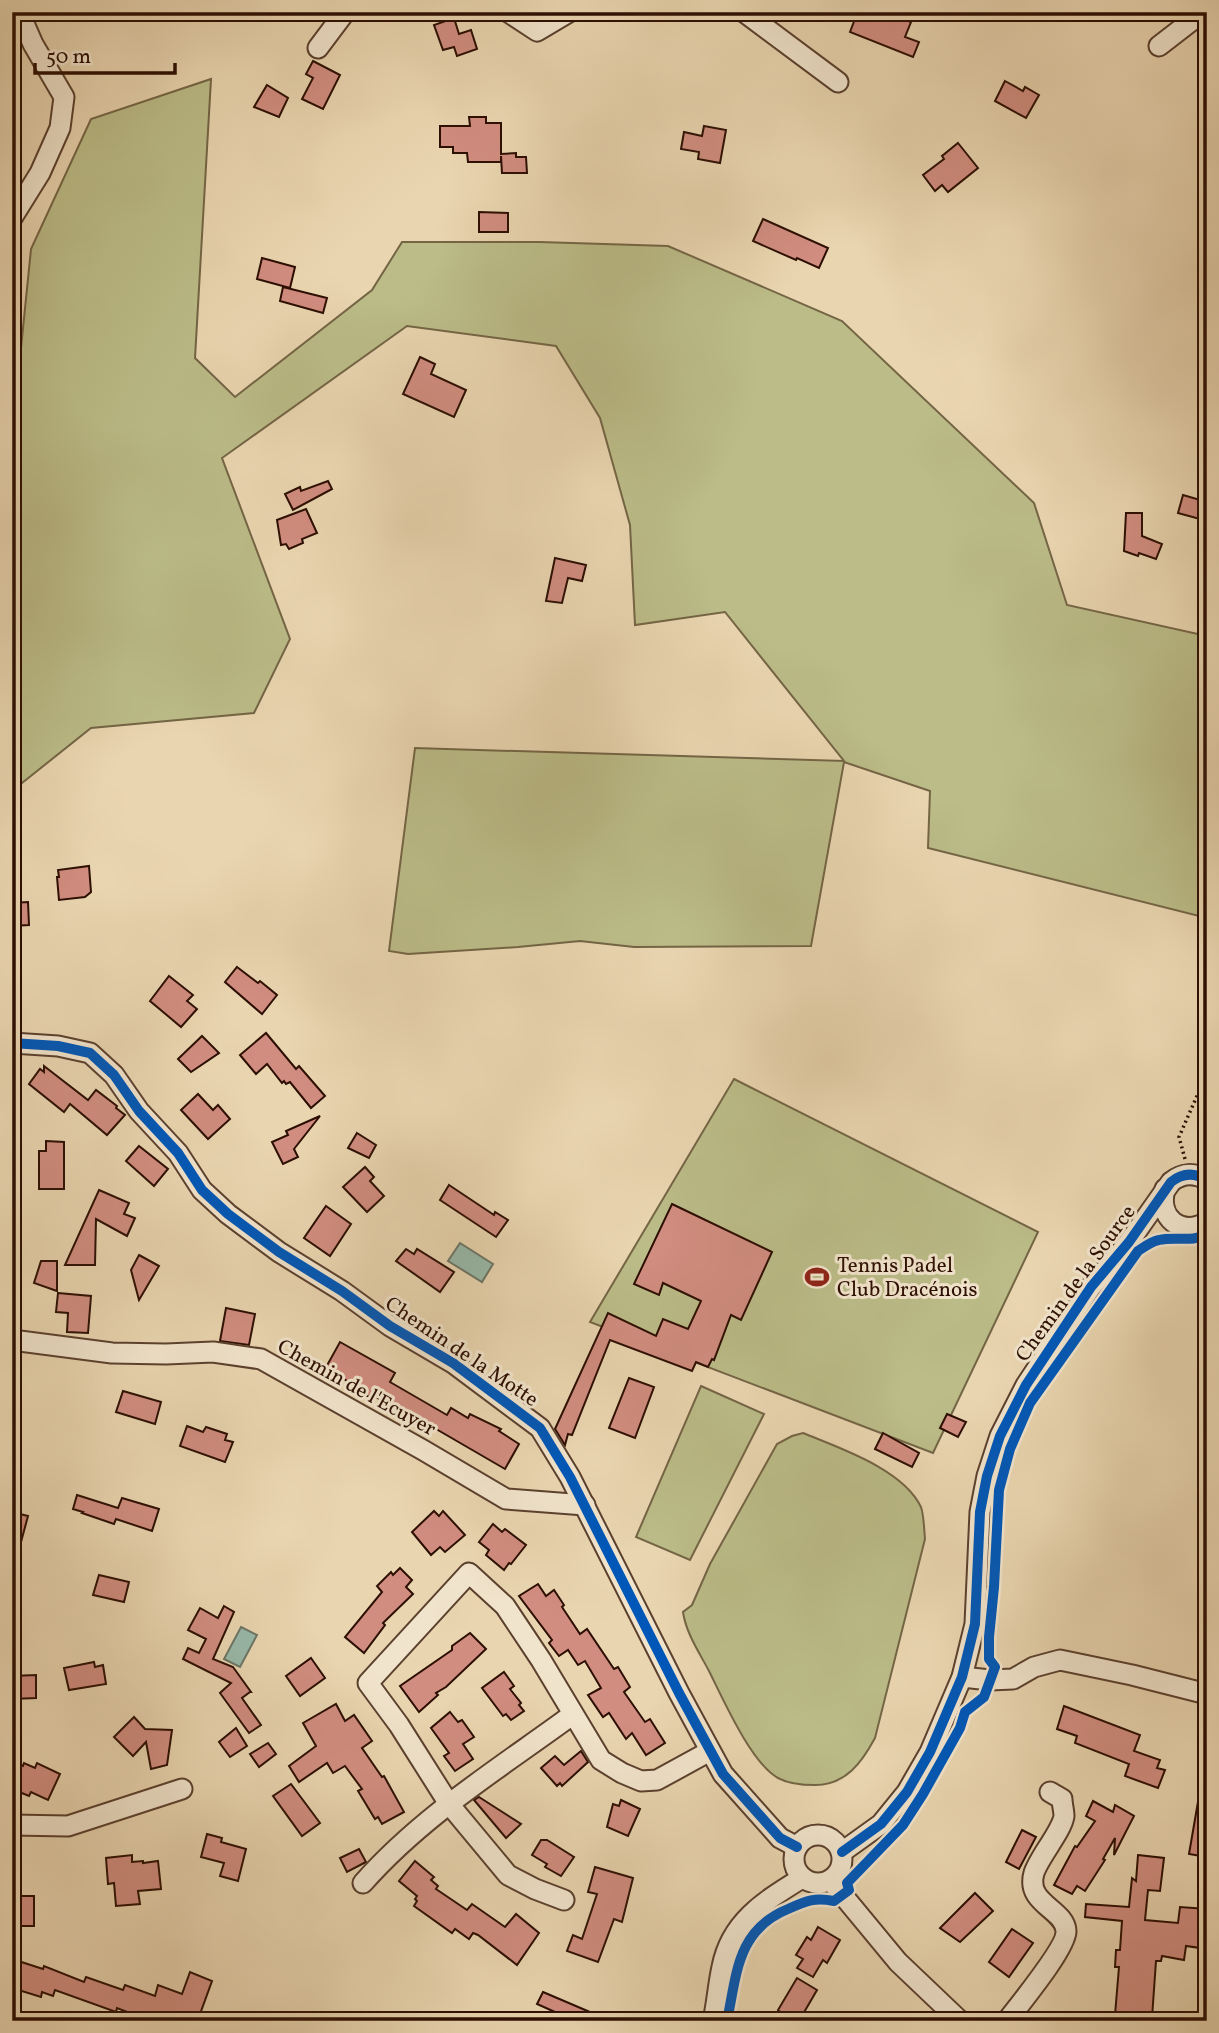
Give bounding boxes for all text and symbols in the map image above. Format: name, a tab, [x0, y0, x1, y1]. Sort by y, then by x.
scale bar	[35, 32, 175, 76]
text: 50 m	[46, 43, 91, 72]
street label: Chemin de la Source	[1009, 1199, 1143, 1368]
place label: Tennis Padel Club Dracénois	[837, 1252, 977, 1305]
sports icon: Tennis Padel Club Dracénois	[803, 1263, 831, 1291]
street label: Chemin de la Motte	[379, 1290, 544, 1414]
street label: Chemin de l'Ecuyer	[272, 1333, 441, 1444]

